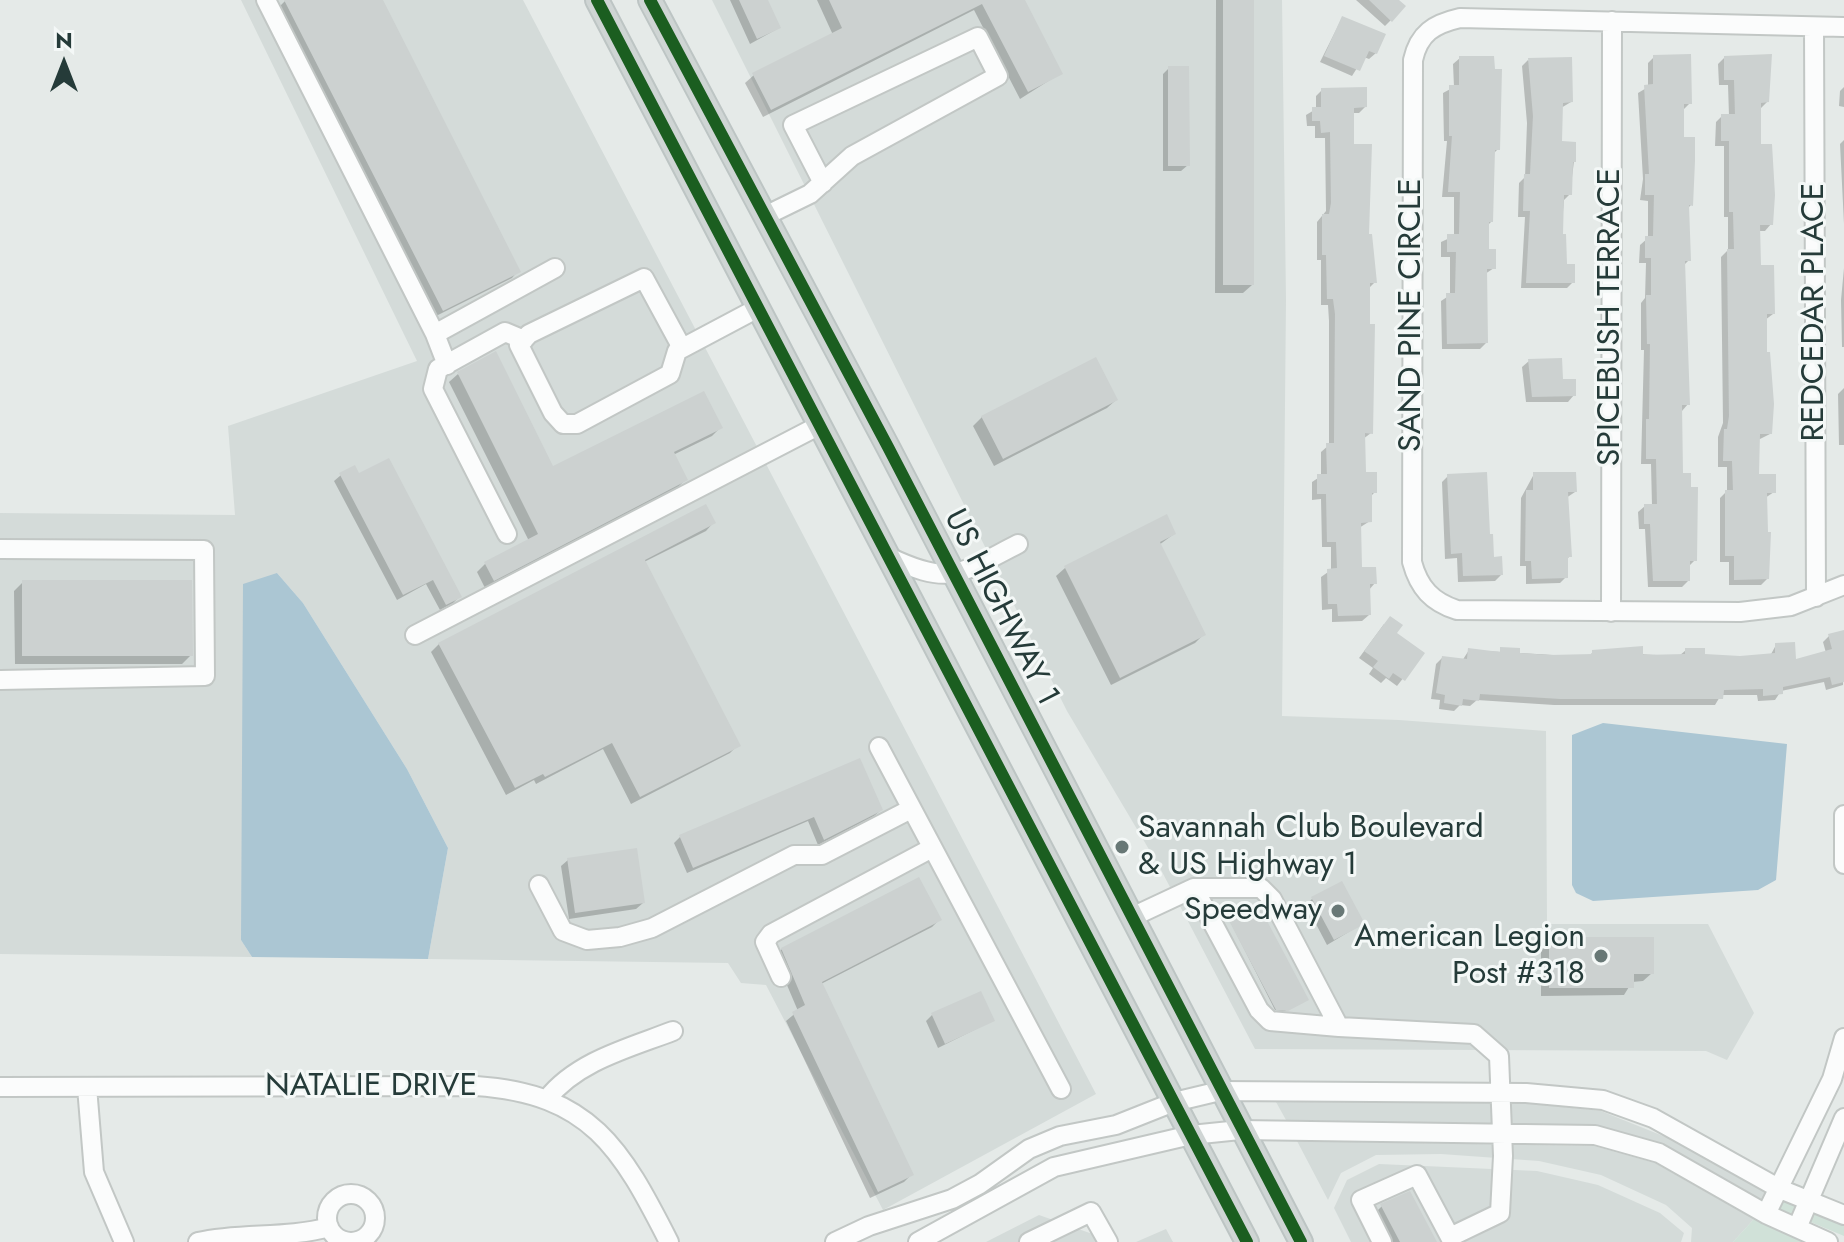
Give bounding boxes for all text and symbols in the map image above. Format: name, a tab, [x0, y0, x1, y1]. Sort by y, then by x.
north arrow	[24, 24, 104, 104]
text: N	[55, 24, 73, 56]
street label: SPICEBUSH TERRACE	[1592, 168, 1630, 466]
street label: SAND PINE CIRCLE	[1393, 178, 1431, 452]
street label: REDCEDAR PLACE	[1796, 183, 1834, 441]
street label: US HIGHWAY 1	[934, 504, 1066, 712]
place label: Savannah Club Boulevard & US Highway 1	[1138, 810, 1484, 885]
marker: Savannah Club Boulevard & US Highway 1	[1113, 838, 1131, 856]
place label: Speedway	[1184, 892, 1322, 930]
marker: Speedway	[1329, 902, 1347, 920]
place label: American Legion Post #318	[1354, 919, 1585, 994]
marker: American Legion Post #318	[1592, 947, 1610, 965]
street label: NATALIE DRIVE	[265, 1068, 477, 1106]

